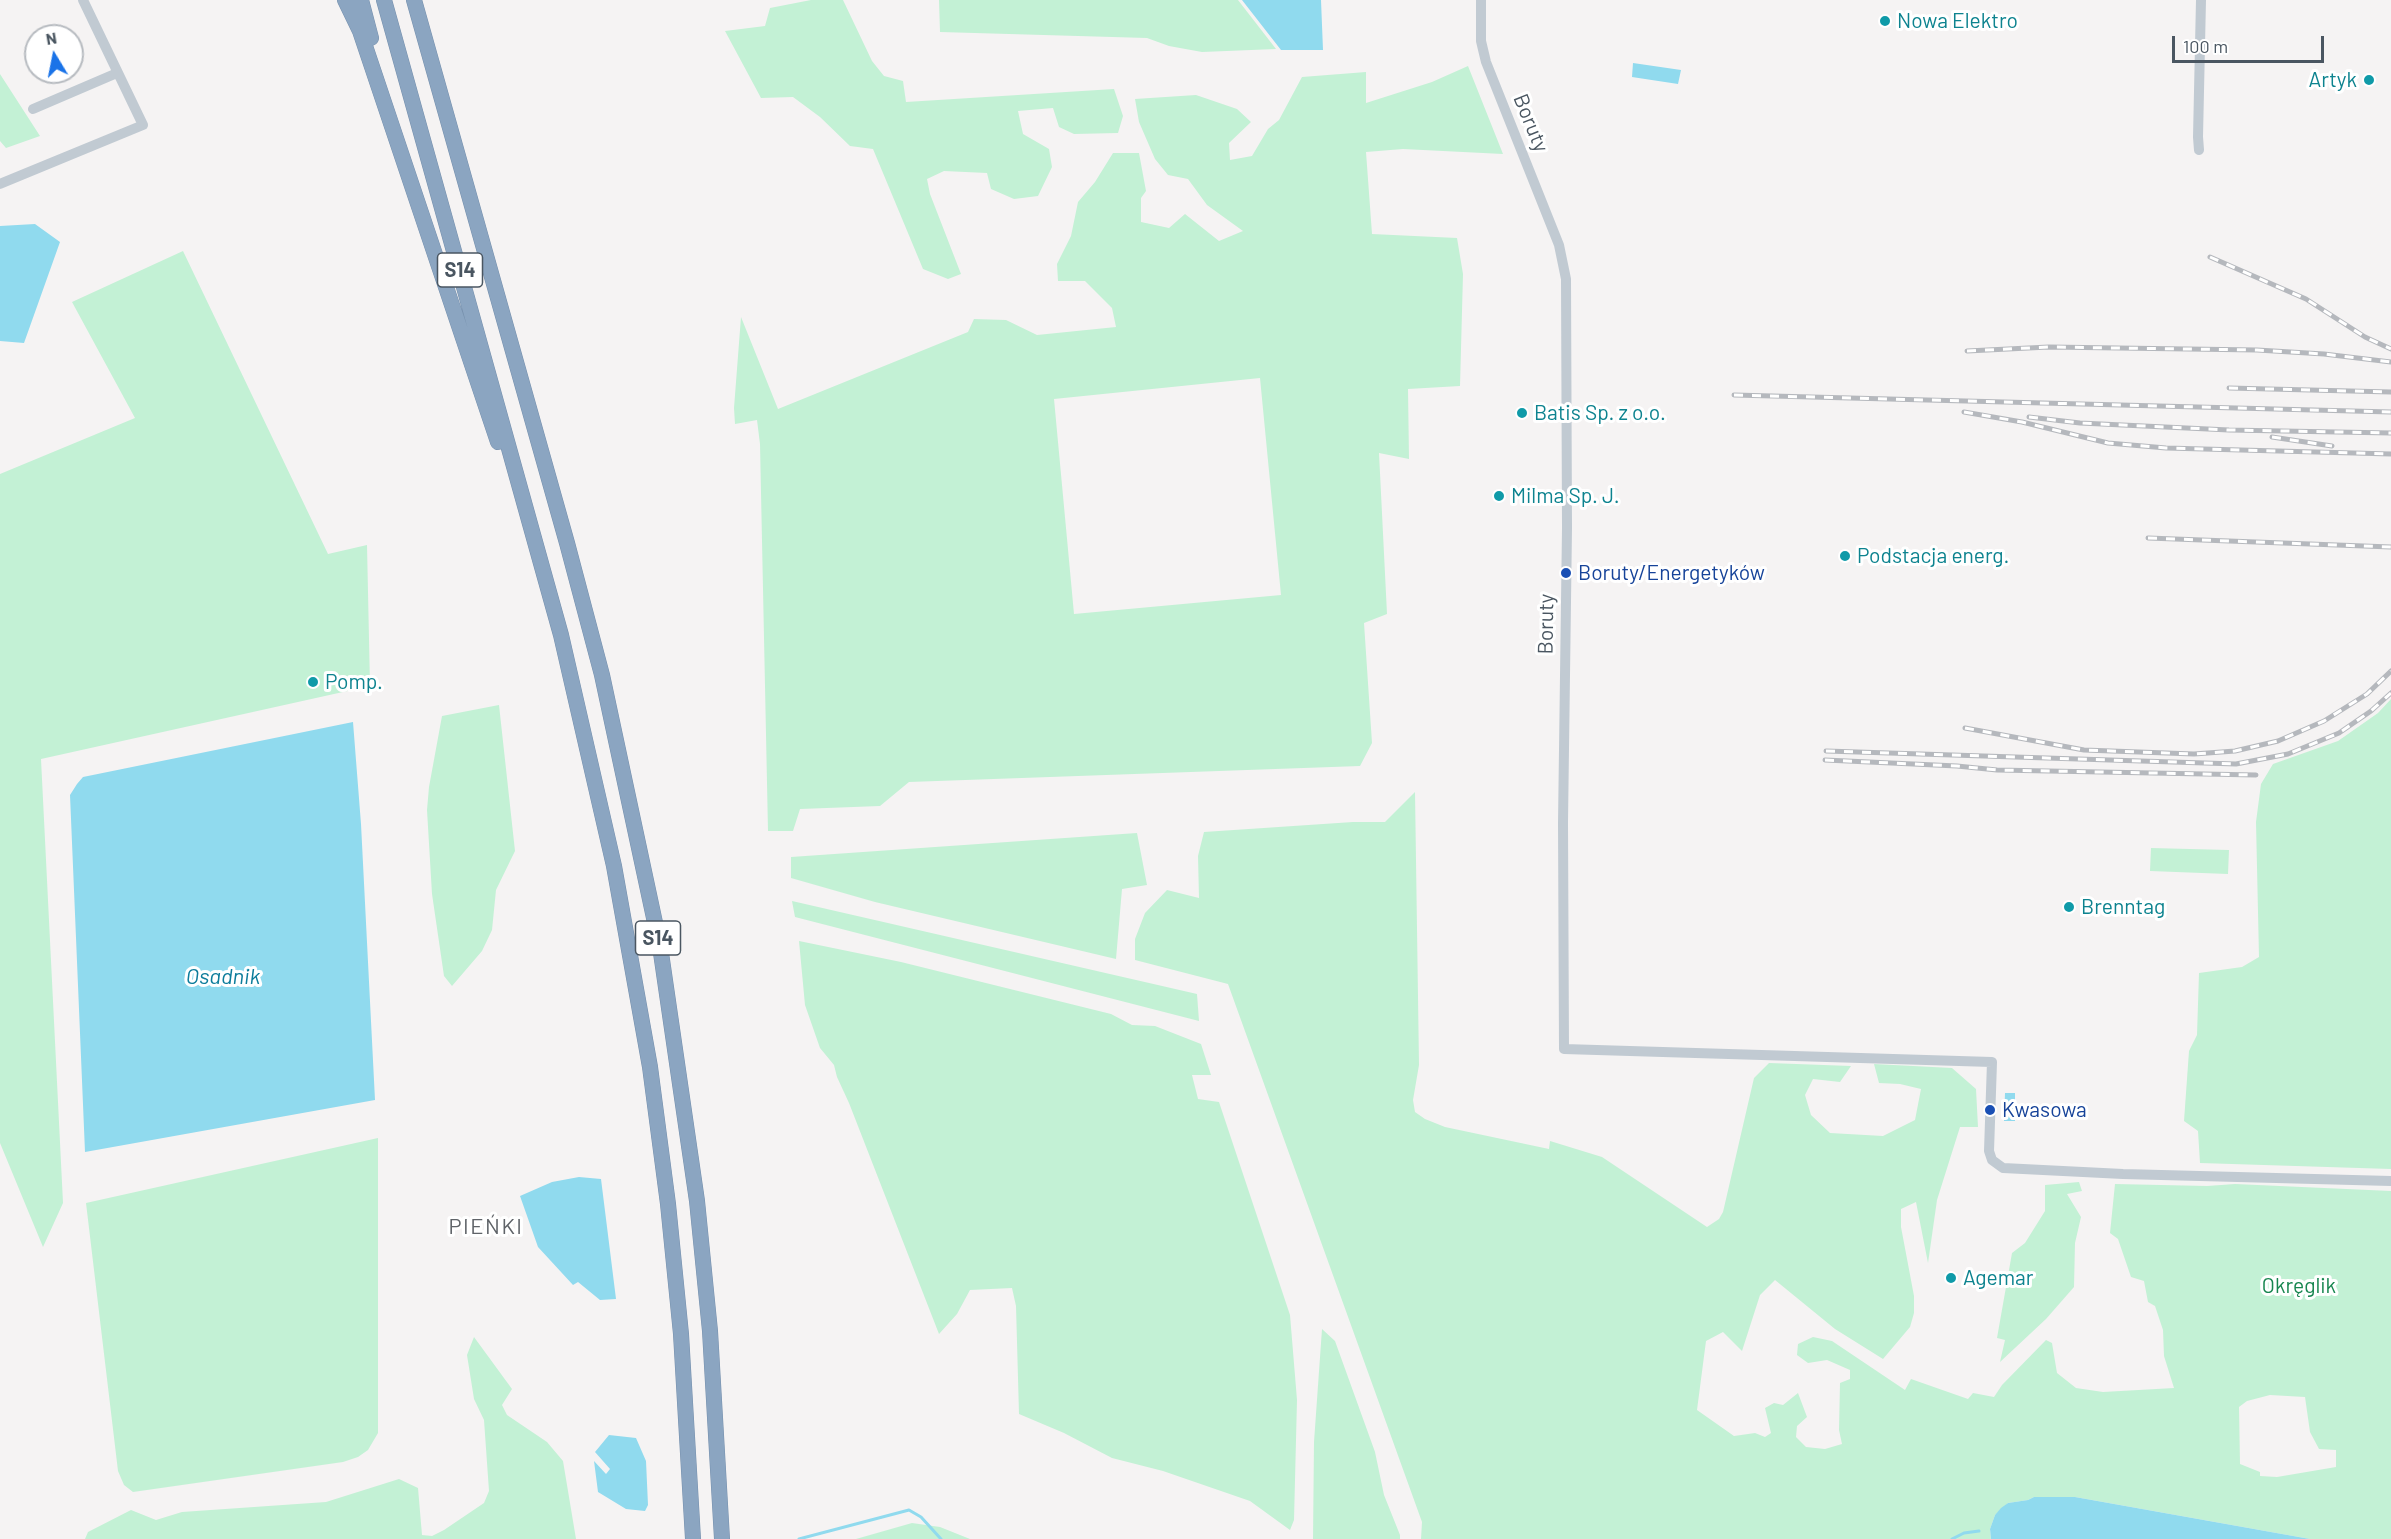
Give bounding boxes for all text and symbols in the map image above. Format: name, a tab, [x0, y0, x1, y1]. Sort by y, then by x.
place label: Nowa Elektro	[1897, 8, 2018, 34]
marker: Nowa Elektro	[1878, 14, 1892, 28]
north arrow	[24, 24, 84, 84]
scale bar	[2175, 24, 2326, 62]
text: N	[44, 27, 58, 48]
text: 100 m	[2183, 35, 2228, 57]
place label: Artyk	[2308, 67, 2357, 93]
marker: Artyk	[2362, 73, 2376, 87]
street label: Boruty	[1508, 90, 1554, 156]
road number: S14	[438, 253, 482, 287]
place label: Batis Sp. z o.o.	[1534, 400, 1666, 426]
marker: Batis Sp. z o.o.	[1515, 406, 1529, 420]
place label: Milma Sp. J.	[1511, 483, 1620, 509]
marker: Milma Sp. J.	[1492, 489, 1506, 503]
place label: Podstacja energ.	[1857, 543, 2009, 569]
marker: Podstacja energ.	[1838, 549, 1852, 563]
place label: Boruty/Energetyków	[1578, 560, 1765, 586]
marker: Boruty/Energetyków	[1559, 566, 1573, 580]
street label: Boruty	[1533, 593, 1559, 655]
place label: Pomp.	[325, 669, 383, 695]
marker: Pomp.	[306, 675, 320, 689]
place label: Brenntag	[2081, 894, 2165, 920]
marker: Brenntag	[2062, 900, 2076, 914]
road number: S14	[636, 921, 680, 955]
water label: Osadnik	[186, 964, 260, 990]
place label: Kwasowa	[2002, 1097, 2087, 1123]
marker: Kwasowa	[1983, 1103, 1997, 1117]
district label: PIEŃKI	[448, 1214, 524, 1240]
place label: Agemar	[1963, 1265, 2033, 1291]
marker: Agemar	[1944, 1271, 1958, 1285]
park label: Okręglik	[2262, 1273, 2336, 1299]

